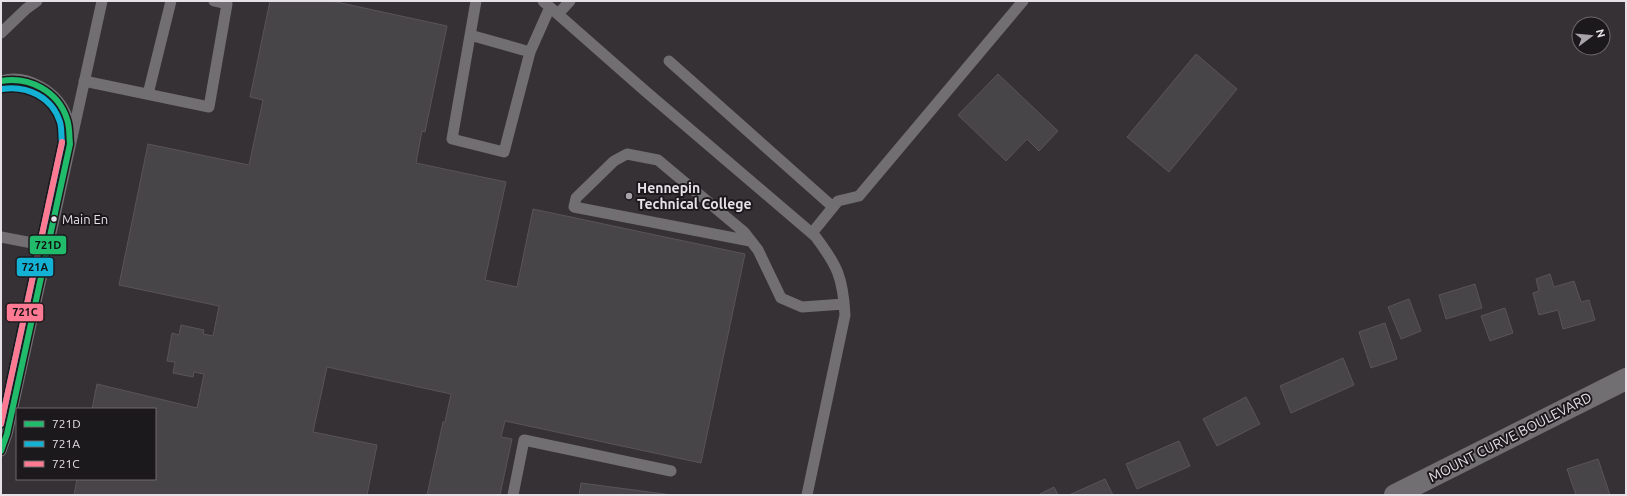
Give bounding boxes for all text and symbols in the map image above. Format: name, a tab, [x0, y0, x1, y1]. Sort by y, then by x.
north arrow	[1571, 16, 1611, 56]
text: N	[1594, 28, 1608, 39]
place label: Hennepin Technical College	[637, 180, 752, 212]
marker: Hennepin Technical College	[624, 191, 634, 201]
place label: Main En	[62, 212, 108, 226]
marker: Main En	[49, 214, 59, 224]
line badge: 721D	[29, 235, 67, 255]
text: 721D	[35, 239, 61, 251]
line badge: 721A	[16, 257, 54, 277]
text: 721A	[22, 261, 48, 273]
line badge: 721C	[6, 303, 44, 322]
text: 721C	[12, 306, 38, 318]
street label: MOUNT CURVE BOULEVARD	[1426, 389, 1594, 485]
legend	[16, 408, 156, 480]
text: 721D	[52, 417, 81, 430]
text: 721A	[52, 437, 80, 450]
text: 721C	[52, 457, 80, 470]

